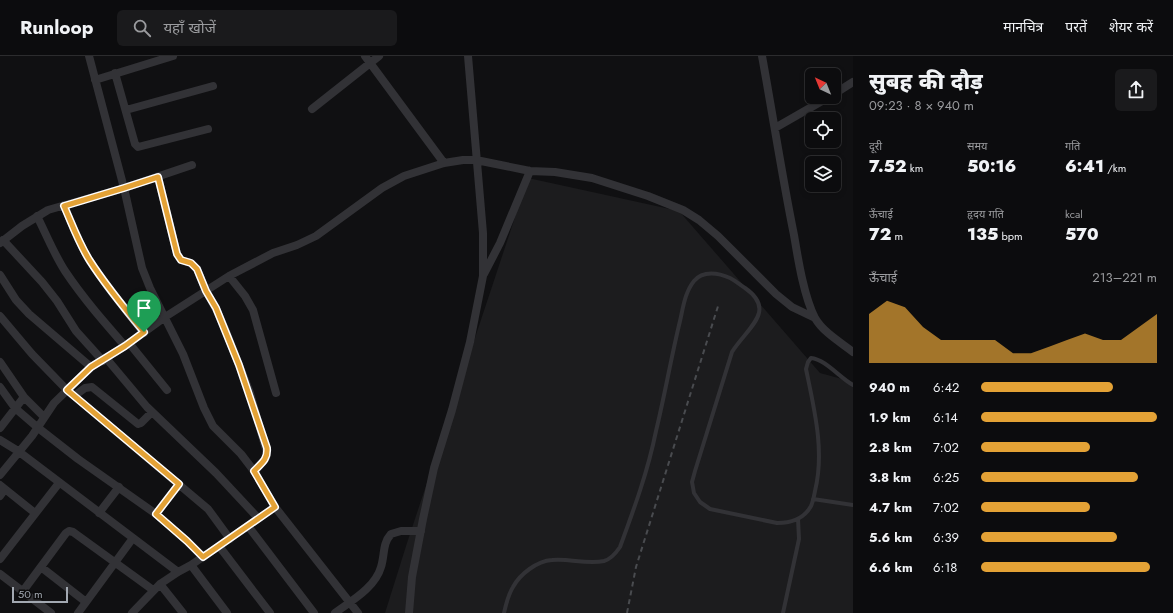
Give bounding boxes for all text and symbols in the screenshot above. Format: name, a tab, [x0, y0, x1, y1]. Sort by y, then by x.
search box	[117, 10, 397, 46]
text: Runloop	[20, 14, 93, 41]
icon: search	[131, 17, 153, 39]
text: यहाँ खोजें	[163, 17, 216, 39]
text: मानचित्र	[1003, 17, 1043, 37]
text: परतें	[1065, 17, 1087, 37]
text: शेयर करें	[1109, 17, 1153, 37]
text: सुबह की दौड़	[869, 65, 983, 97]
north arrow	[805, 68, 841, 104]
map controls	[805, 68, 841, 192]
button: share	[1115, 69, 1157, 111]
text: 09:23 · 8 × 940 m	[869, 96, 974, 115]
button: locate	[805, 112, 841, 148]
text: दूरी	[869, 138, 882, 154]
text: समय	[967, 138, 987, 154]
text: गति	[1065, 138, 1080, 154]
text: 7.52	[869, 154, 907, 178]
text: 50:16	[967, 154, 1016, 178]
text: 6:41	[1065, 154, 1104, 178]
button: layers	[805, 156, 841, 192]
text: km	[907, 160, 923, 176]
text: /km	[1104, 160, 1126, 176]
text: ऊँचाई	[869, 206, 893, 222]
text: हृदय गति	[967, 206, 1004, 222]
text: kcal	[1065, 206, 1083, 222]
text: 72	[869, 222, 891, 246]
text: 135	[967, 222, 998, 246]
text: 570	[1065, 222, 1099, 246]
text: m	[891, 228, 903, 244]
text: bpm	[998, 228, 1023, 244]
text: ऊँचाई	[869, 268, 897, 287]
text: 213–221 m	[1092, 268, 1157, 287]
pin	[127, 291, 161, 332]
icon: arrive	[133, 297, 155, 319]
text: 940 m	[869, 378, 910, 397]
text: 6:42	[933, 378, 959, 397]
text: 1.9 km	[869, 408, 911, 427]
text: 6:14	[933, 408, 958, 427]
text: 2.8 km	[869, 438, 912, 457]
text: 7:02	[933, 438, 959, 457]
text: 3.8 km	[869, 468, 911, 487]
text: 6:25	[933, 468, 959, 487]
text: 4.7 km	[869, 498, 912, 517]
text: 7:02	[933, 498, 959, 517]
text: 5.6 km	[869, 528, 912, 547]
text: 6:39	[933, 528, 959, 547]
text: 6.6 km	[869, 558, 913, 577]
text: 6:18	[933, 558, 957, 577]
scale bar	[12, 585, 68, 604]
text: 50 m	[18, 586, 43, 602]

